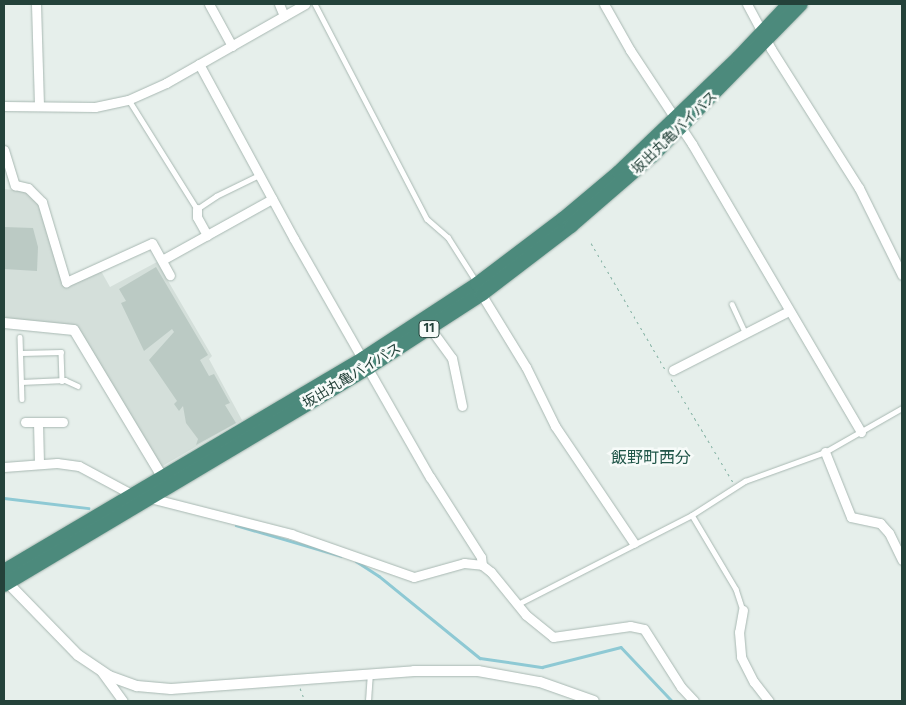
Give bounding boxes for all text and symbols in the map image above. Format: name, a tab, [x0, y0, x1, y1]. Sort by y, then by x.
street label: 坂出丸亀バイパス	[629, 88, 721, 178]
road number: 11	[418, 320, 440, 338]
street label: 坂出丸亀バイパス	[300, 340, 404, 412]
district label: 飯野町西分	[611, 448, 691, 468]

